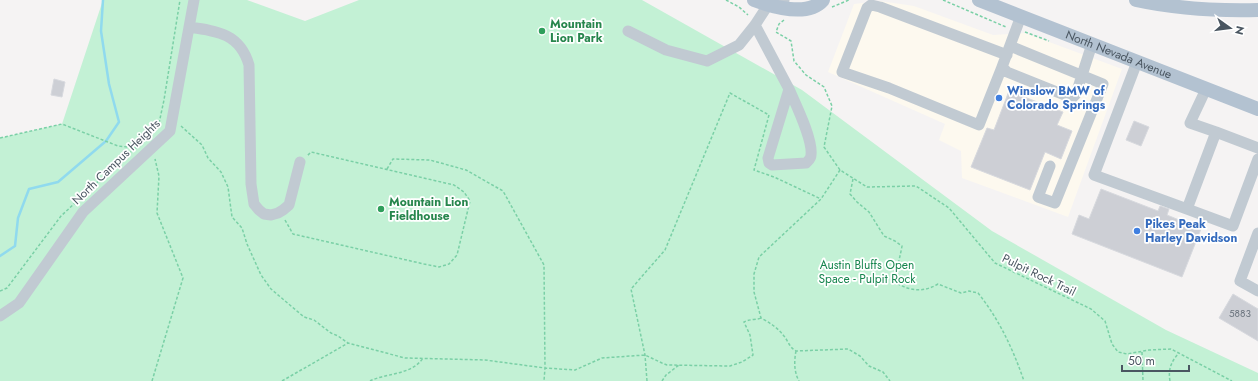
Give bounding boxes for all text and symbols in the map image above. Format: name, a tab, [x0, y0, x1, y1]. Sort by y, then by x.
north arrow	[1210, 8, 1250, 48]
place label: Mountain Lion Park	[550, 15, 603, 47]
text: N	[1231, 24, 1249, 37]
marker: Mountain Lion Park	[537, 26, 547, 36]
street label: North Nevada Avenue	[1063, 26, 1175, 84]
place label: Winslow BMW of Colorado Springs	[1007, 82, 1106, 114]
marker: Winslow BMW of Colorado Springs	[994, 93, 1004, 103]
street label: North Campus Heights	[68, 115, 164, 209]
place label: Mountain Lion Fieldhouse	[389, 193, 468, 225]
marker: Mountain Lion Fieldhouse	[376, 204, 386, 214]
place label: Pikes Peak Harley Davidson	[1145, 215, 1237, 247]
marker: Pikes Peak Harley Davidson	[1132, 226, 1142, 236]
street label: Pulpit Rock Trail	[999, 249, 1079, 301]
park label: Austin Bluffs Open Space - Pulpit Rock	[819, 256, 916, 288]
house number: 5883	[1229, 306, 1252, 321]
scale bar	[1122, 347, 1189, 373]
text: 50 m	[1128, 352, 1155, 370]

